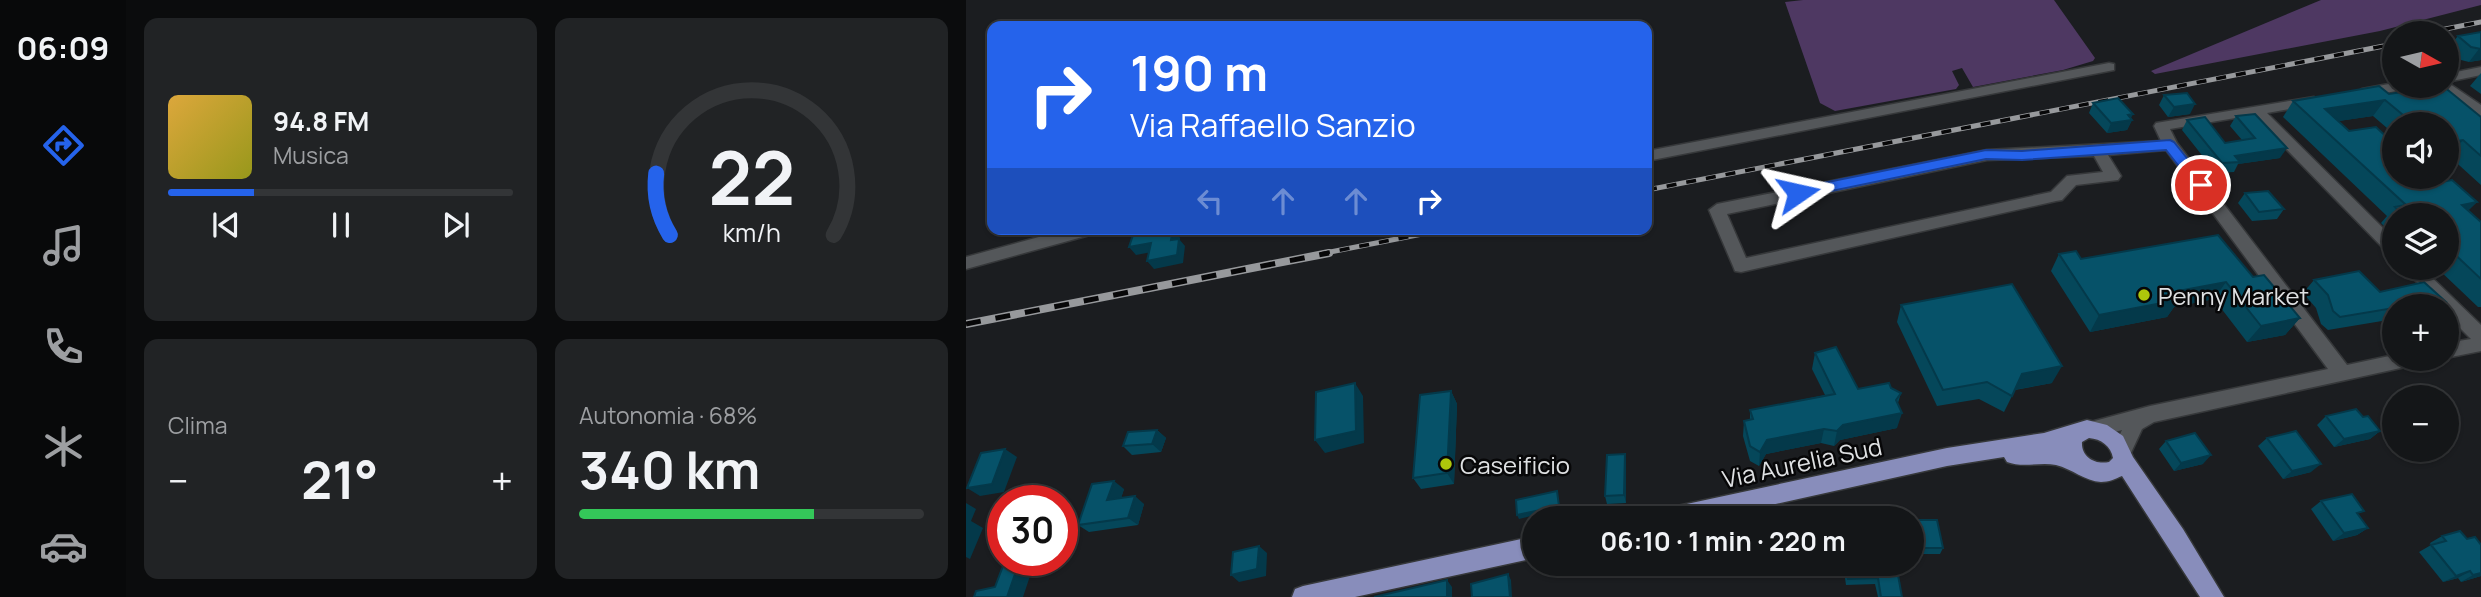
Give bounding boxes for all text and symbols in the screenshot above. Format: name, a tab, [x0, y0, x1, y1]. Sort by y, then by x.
north arrow	[2382, 21, 2459, 98]
map controls	[2382, 21, 2459, 462]
text: 06:09	[17, 26, 109, 70]
text: 190 m	[1130, 39, 1268, 106]
icon: right	[1015, 49, 1106, 140]
text: 94.8 FM	[273, 103, 369, 139]
text: Via Raffaello Sanzio	[1130, 103, 1416, 147]
button: sound	[2382, 112, 2459, 189]
icon: directions	[39, 121, 88, 170]
text: 22	[708, 128, 795, 228]
text: Musica	[273, 139, 349, 171]
pin	[2171, 155, 2231, 215]
position arrow	[1761, 156, 1835, 230]
icon: arrive	[2182, 166, 2220, 204]
icon: left	[1191, 182, 1229, 220]
icon: ahead	[1264, 182, 1302, 220]
icon: ahead	[1337, 182, 1375, 220]
icon: right	[1410, 182, 1448, 220]
button: layers	[2382, 203, 2459, 280]
icon: previous	[207, 206, 245, 244]
icon: pause	[322, 206, 360, 244]
icon: next	[437, 206, 475, 244]
text: km/h	[722, 215, 781, 250]
icon: music	[39, 221, 88, 270]
place label: Penny Market	[2158, 279, 2309, 312]
marker: Penny Market	[2136, 287, 2152, 303]
button: +	[2382, 294, 2459, 371]
icon: phone	[39, 322, 88, 371]
button: −	[2382, 385, 2459, 462]
text: Autonomia · 68%	[579, 399, 757, 431]
text: Clima	[168, 409, 227, 441]
icon: climate	[39, 422, 88, 471]
street label: Via Aurelia Sud	[1719, 429, 1885, 495]
text: 340 km	[579, 434, 760, 505]
text: 21°	[301, 444, 378, 515]
place label: Caseificio	[1460, 448, 1570, 481]
text: −	[168, 454, 189, 506]
text: +	[491, 454, 513, 506]
marker: Caseificio	[1438, 456, 1454, 472]
speed limit sign: 30	[987, 485, 1078, 576]
icon: car	[39, 522, 88, 571]
text: 06:10 · 1 min · 220 m	[1600, 523, 1846, 559]

